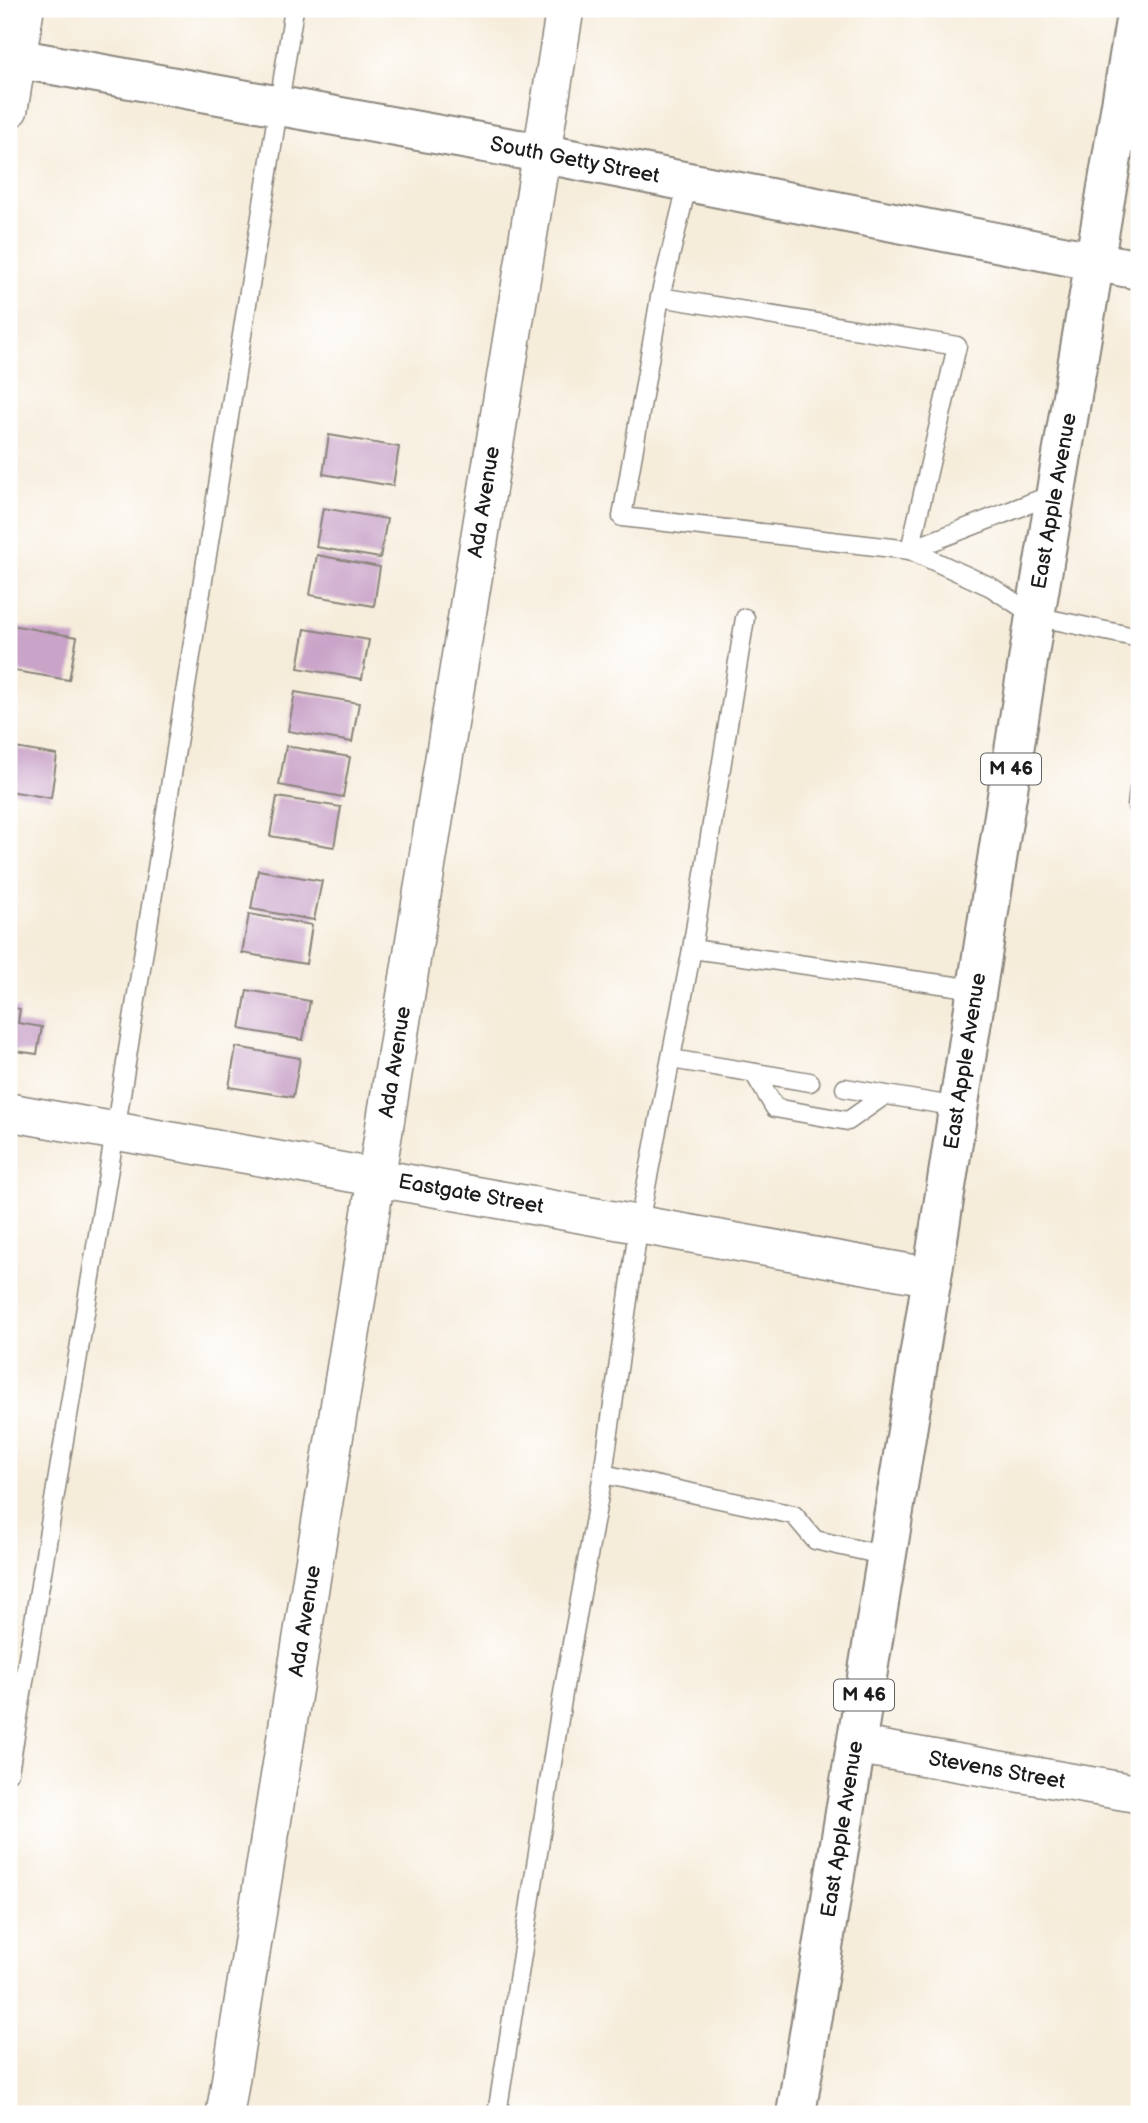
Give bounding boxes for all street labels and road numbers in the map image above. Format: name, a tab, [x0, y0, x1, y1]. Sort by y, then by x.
street label: South Getty Street	[488, 131, 662, 189]
street label: East Apple Avenue	[1026, 411, 1082, 591]
street label: Ada Avenue	[463, 444, 505, 560]
road number: M 46	[981, 754, 1041, 784]
street label: East Apple Avenue	[939, 971, 991, 1151]
street label: Ada Avenue	[374, 1004, 416, 1120]
street label: Eastgate Street	[396, 1169, 546, 1219]
street label: Ada Avenue	[284, 1563, 326, 1679]
road number: M 46	[834, 1680, 894, 1710]
street label: East Apple Avenue	[816, 1739, 868, 1919]
street label: Stevens Street	[927, 1746, 1068, 1794]

